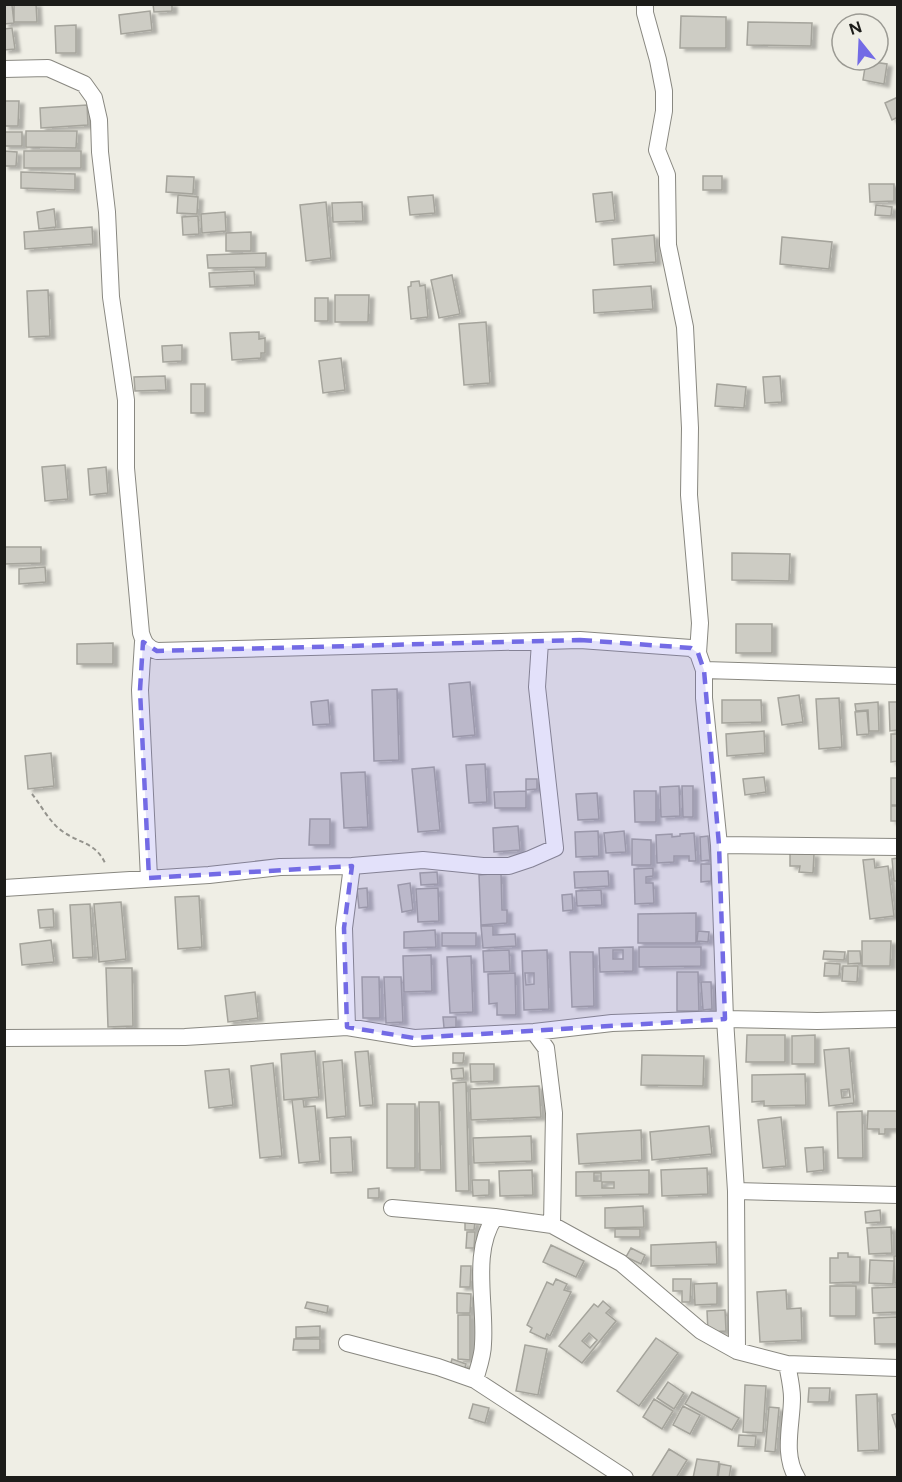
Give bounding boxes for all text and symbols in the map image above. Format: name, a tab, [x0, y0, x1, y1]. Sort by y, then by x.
north arrow	[830, 12, 890, 72]
text: N	[847, 17, 864, 39]

